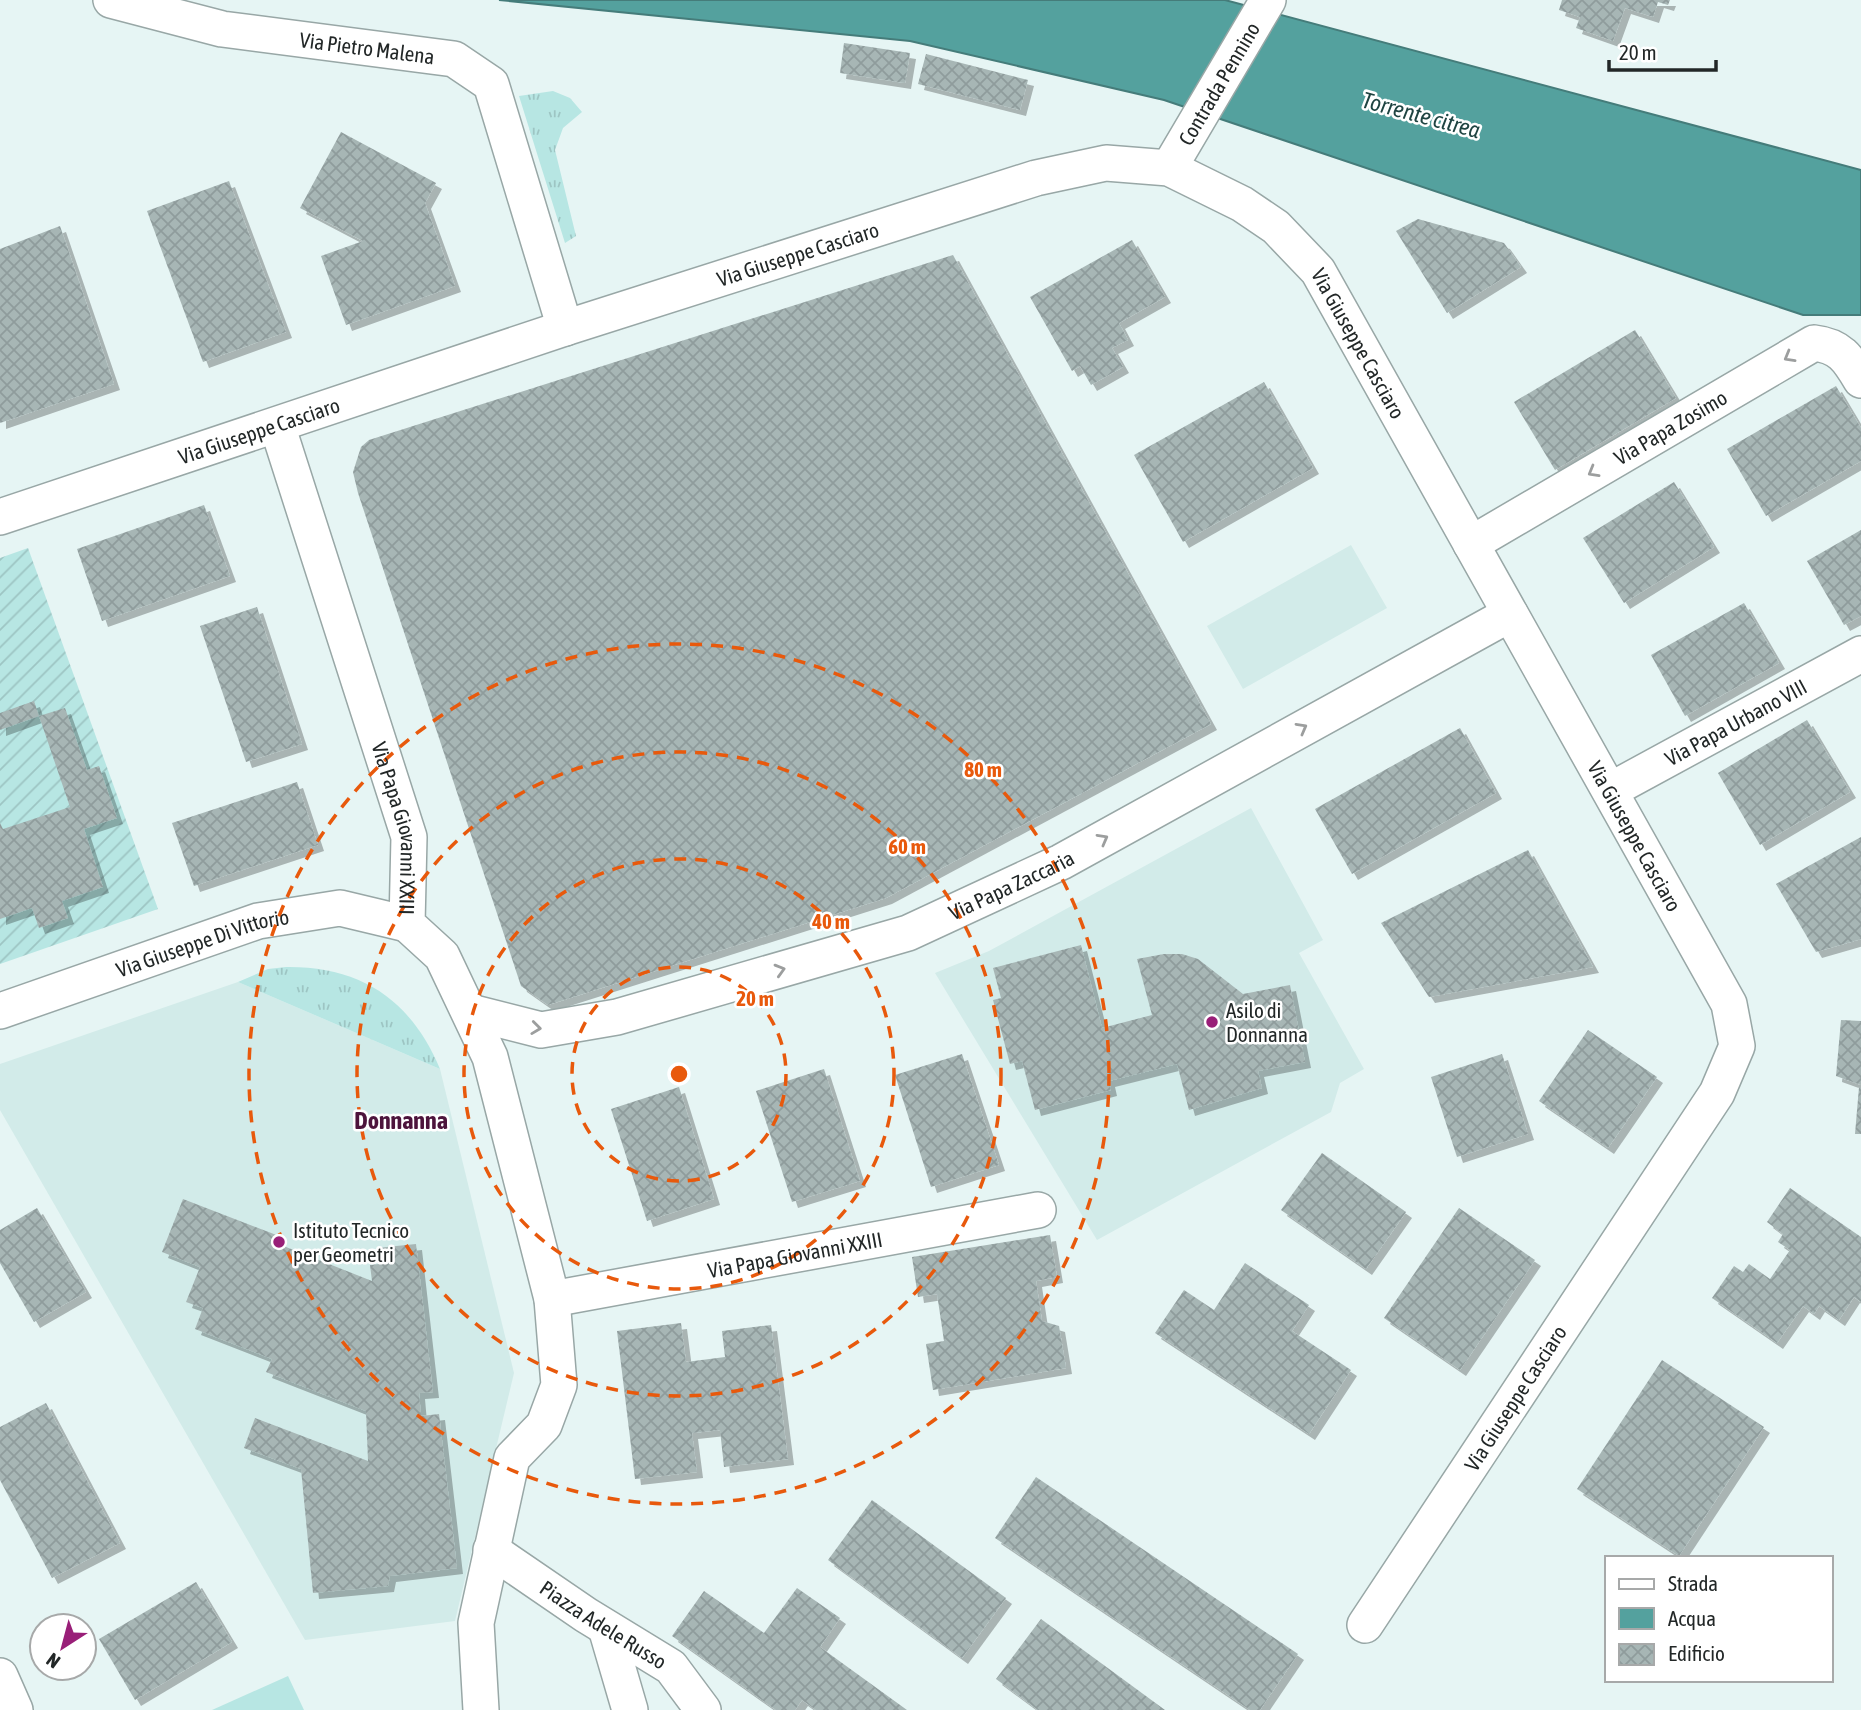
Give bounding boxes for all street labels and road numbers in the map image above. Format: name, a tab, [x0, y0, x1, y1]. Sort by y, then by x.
street label: Contrada Pennino	[1173, 18, 1264, 149]
street label: Via Pietro Malena	[298, 27, 436, 68]
street label: Via Giuseppe Casciaro	[714, 217, 882, 291]
street label: Via Giuseppe Casciaro	[1307, 264, 1410, 423]
street label: Via Papa Zosimo	[1610, 385, 1731, 470]
street label: Via Giuseppe Casciaro	[175, 392, 343, 468]
street label: Via Papa Urbano VIII	[1661, 674, 1811, 770]
street label: Via Papa Giovanni XXIII	[367, 739, 421, 915]
street label: Via Giuseppe Casciaro	[1583, 757, 1686, 915]
street label: Via Papa Zaccaria	[945, 845, 1078, 924]
street label: Via Giuseppe Di Vittorio	[113, 904, 291, 982]
street label: Via Papa Giovanni XXIII	[706, 1227, 884, 1282]
street label: Via Giuseppe Casciaro	[1459, 1321, 1571, 1475]
street label: Piazza Adele Russo	[536, 1575, 671, 1674]

